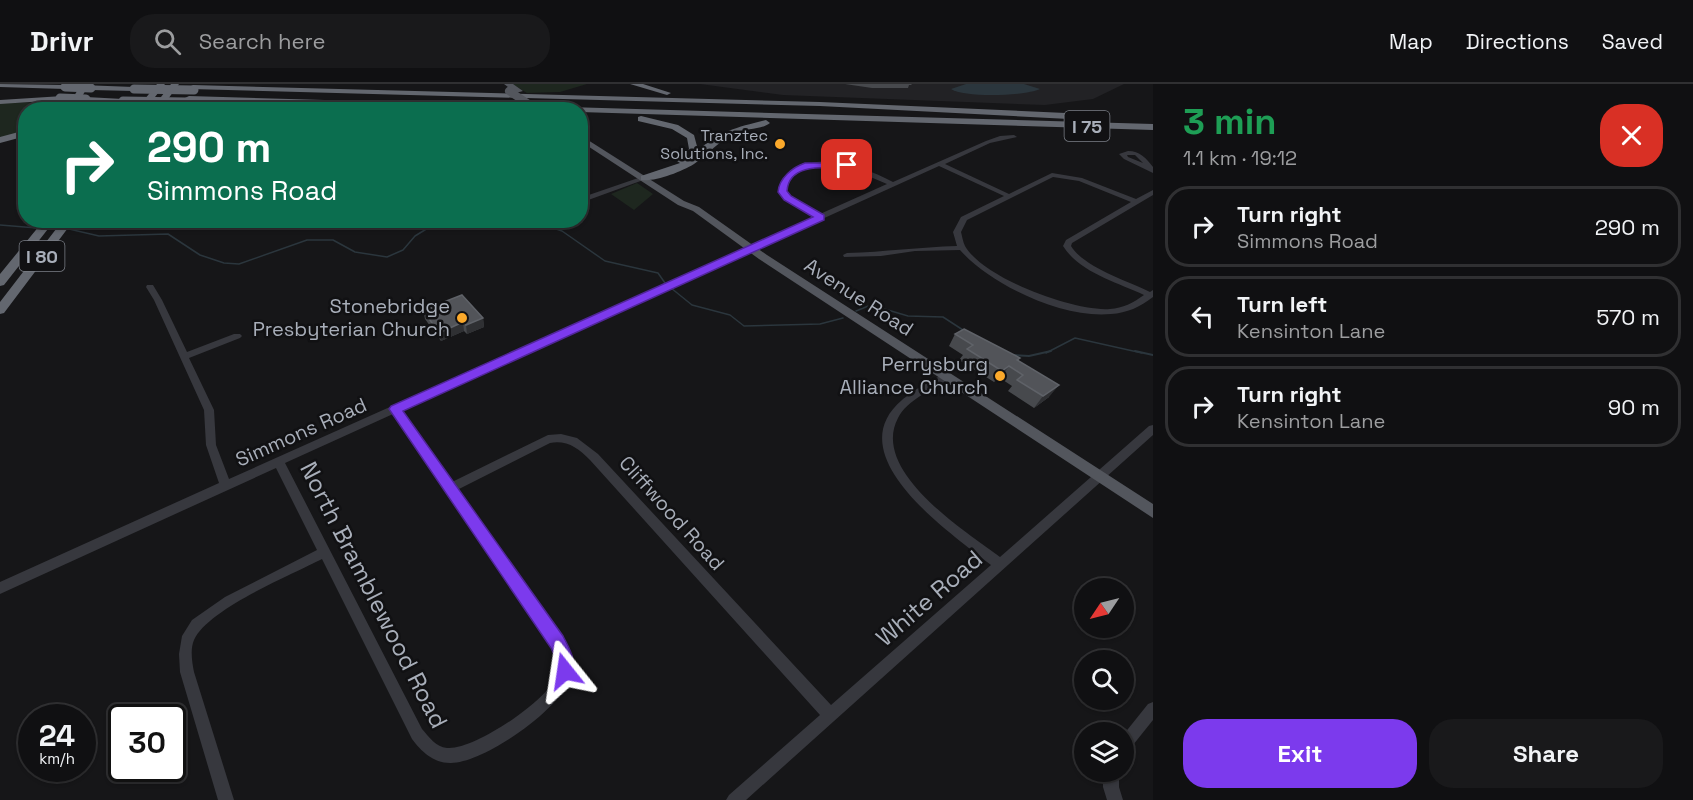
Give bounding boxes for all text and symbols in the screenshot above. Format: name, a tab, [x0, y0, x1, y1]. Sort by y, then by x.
search box	[130, 14, 550, 68]
text: Drivr	[30, 23, 94, 59]
icon: search	[151, 25, 184, 58]
text: Search here	[199, 27, 325, 55]
text: Map	[1389, 28, 1433, 55]
text: Directions	[1466, 28, 1569, 55]
text: Saved	[1602, 28, 1663, 55]
text: 3 min	[1183, 99, 1277, 145]
button: close	[1600, 104, 1663, 167]
road number: I 75	[1064, 111, 1110, 141]
text: 290 m	[147, 121, 272, 174]
place label: Tranztec Solutions, Inc.	[660, 125, 768, 164]
icon: right	[48, 126, 126, 204]
marker: Tranztec Solutions, Inc.	[773, 137, 787, 151]
pin	[821, 139, 872, 190]
text: 1.1 km · 19:12	[1183, 145, 1297, 171]
icon: arrive	[830, 148, 863, 181]
text: Simmons Road	[147, 173, 337, 208]
text: Turn right	[1237, 200, 1342, 228]
icon: right	[1186, 210, 1219, 243]
text: 290 m	[1595, 213, 1660, 241]
text: Simmons Road	[1237, 228, 1378, 254]
road number: I 80	[20, 241, 64, 271]
street label: Avenue Road	[800, 252, 918, 342]
text: Turn left	[1237, 290, 1327, 318]
place label: Stonebridge Presbyterian Church	[253, 293, 450, 342]
icon: left	[1186, 300, 1219, 333]
text: 570 m	[1596, 303, 1660, 331]
marker: Stonebridge Presbyterian Church	[455, 311, 469, 325]
text: Kensinton Lane	[1237, 318, 1385, 344]
place label: Perrysburg Alliance Church	[839, 351, 988, 400]
marker: Perrysburg Alliance Church	[993, 369, 1007, 383]
text: Turn right	[1237, 380, 1342, 408]
icon: right	[1186, 390, 1219, 423]
street label: Simmons Road	[231, 391, 371, 473]
text: 90 m	[1608, 393, 1660, 421]
text: Kensinton Lane	[1237, 408, 1385, 434]
street label: Cliffwood Road	[614, 450, 730, 576]
street label: North Bramblewood Road	[293, 456, 455, 734]
street label: White Road	[869, 543, 989, 653]
north arrow	[1074, 578, 1134, 638]
map controls	[1074, 578, 1134, 782]
position arrow	[533, 639, 597, 703]
button: search	[1074, 650, 1134, 710]
speed limit sign: 30	[108, 704, 186, 782]
text: 24	[39, 716, 75, 755]
button: Exit	[1183, 719, 1417, 788]
button: Share	[1429, 719, 1663, 788]
button: layers	[1074, 722, 1134, 782]
text: km/h	[39, 749, 75, 768]

